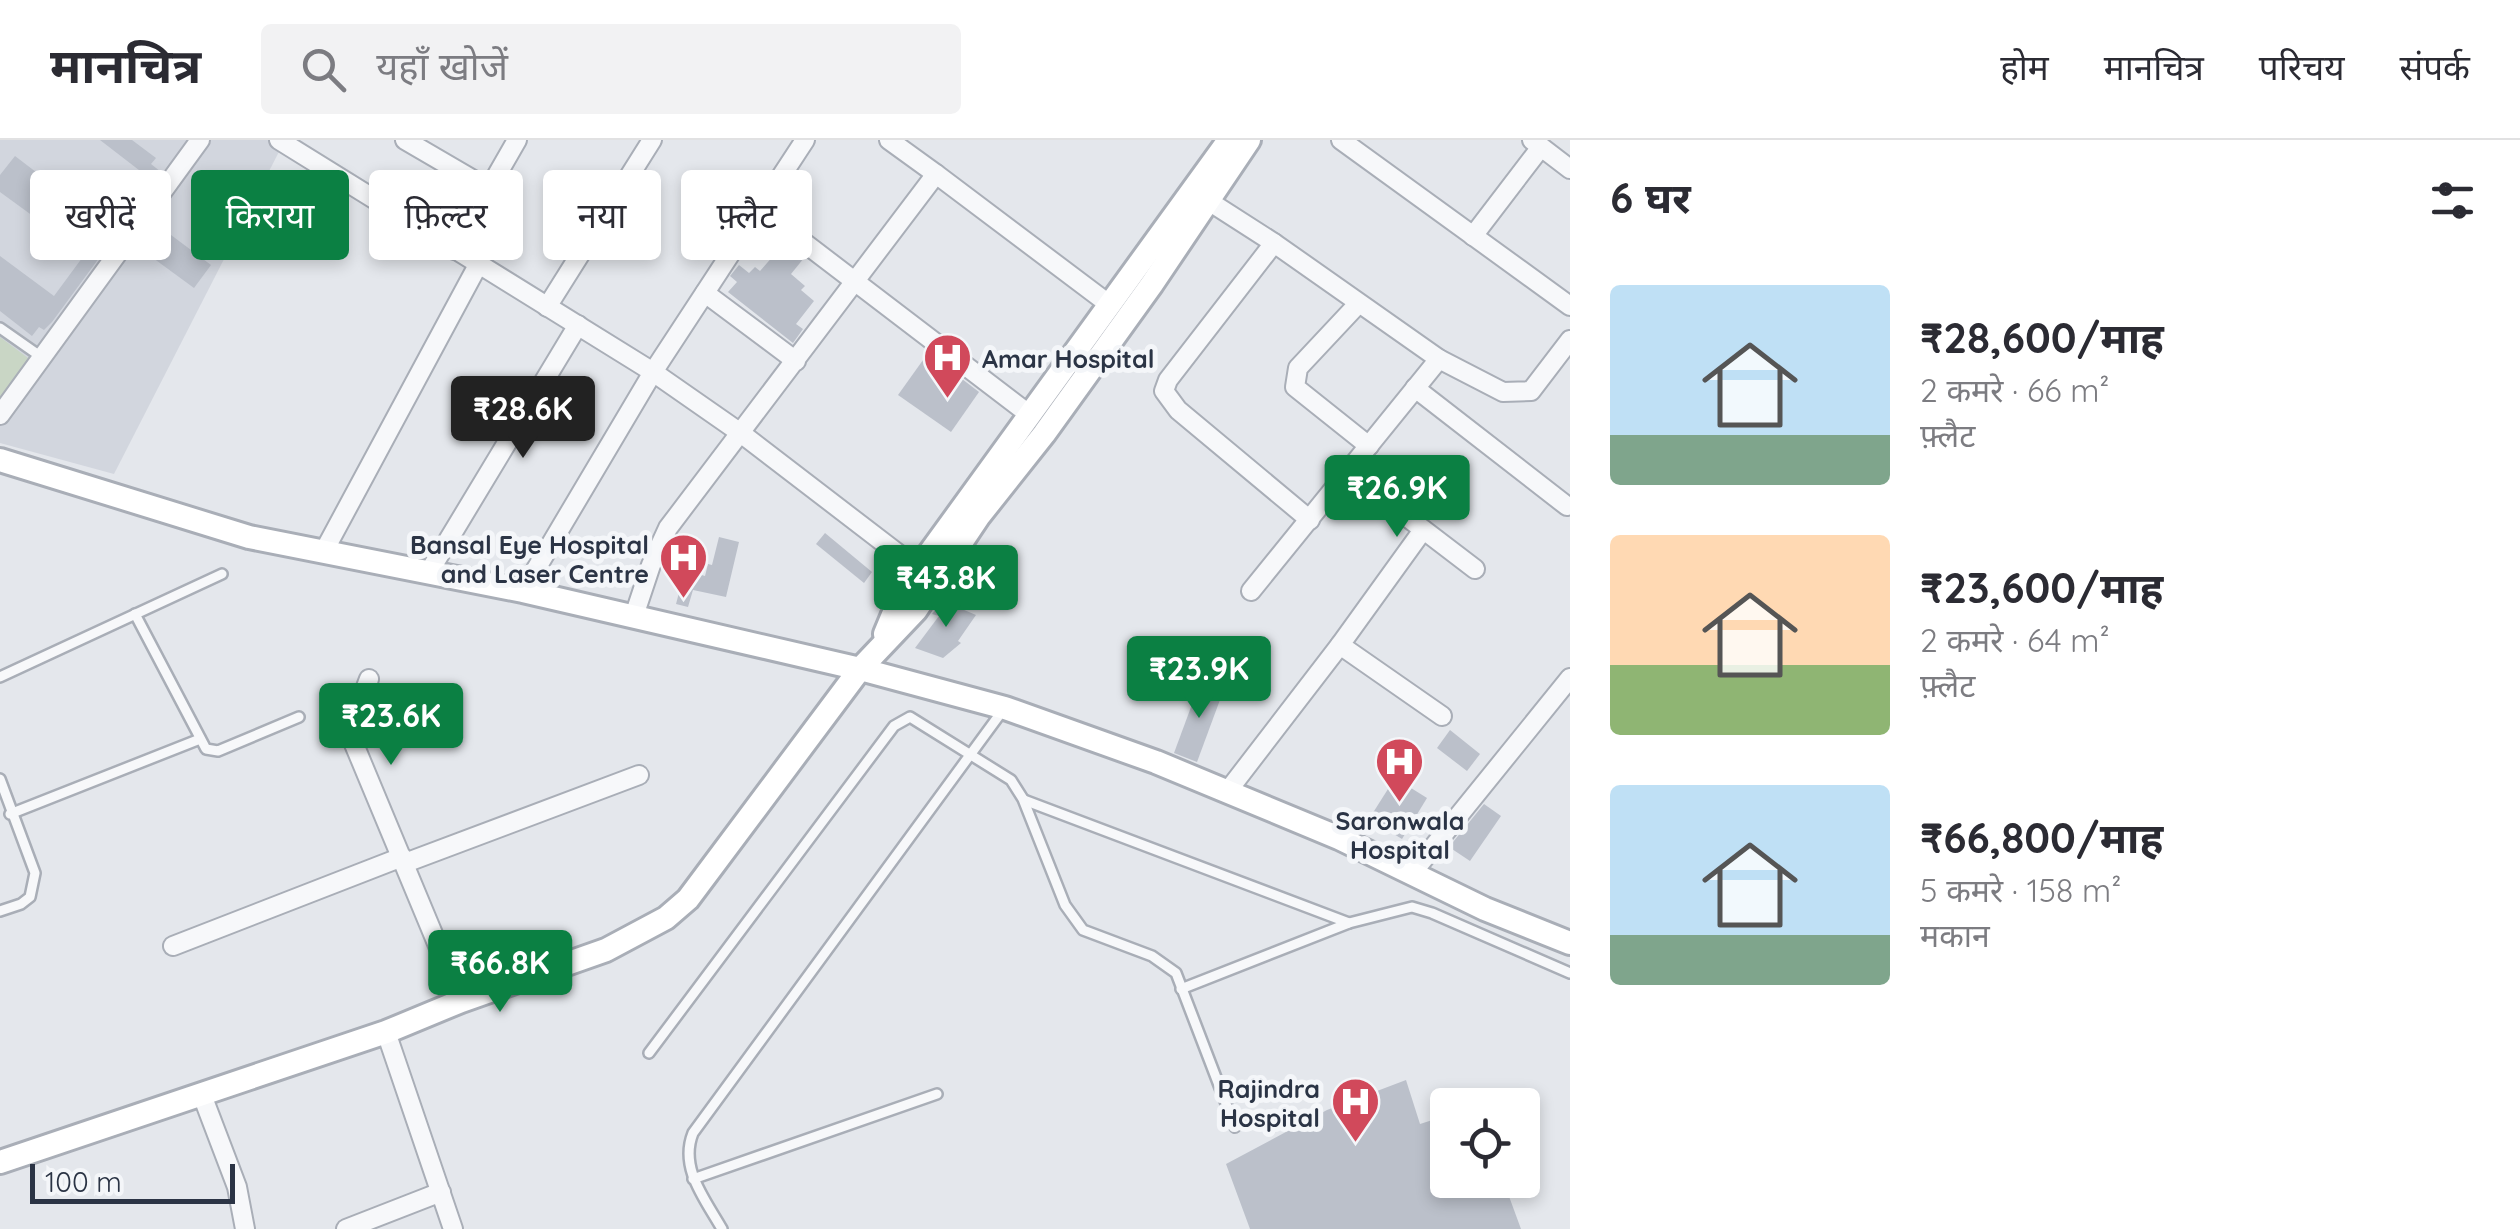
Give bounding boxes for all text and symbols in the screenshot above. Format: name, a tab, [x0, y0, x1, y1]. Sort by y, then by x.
search box	[261, 24, 961, 114]
text: मानचित्र	[50, 35, 201, 95]
icon: search	[296, 42, 351, 97]
text: यहाँ खोजें	[376, 42, 508, 90]
text: होम	[2000, 45, 2049, 89]
text: मानचित्र	[2104, 45, 2204, 89]
text: परिचय	[2259, 45, 2345, 89]
text: संपर्क	[2400, 45, 2470, 89]
chip: खरीदें	[30, 170, 171, 260]
chip: किराया	[191, 170, 349, 260]
chip: फ़िल्टर	[369, 170, 523, 260]
chip: नया	[543, 170, 661, 260]
chip: फ़्लैट	[681, 170, 812, 260]
text: 6 घर	[1610, 171, 1691, 224]
icon: filters	[2425, 173, 2480, 228]
text: ₹28,600/माह	[1920, 311, 2164, 364]
icon: home	[1690, 325, 1810, 445]
hospital icon: Amar Hospital	[921, 332, 973, 400]
place label: Amar Hospital	[982, 343, 1154, 374]
text: 2 कमरे · 66 m²	[1920, 370, 2109, 410]
pin: ₹28.6K	[442, 376, 604, 461]
text: ₹28.6K	[473, 388, 573, 428]
text: फ़्लैट	[1920, 415, 1975, 455]
pin: ₹26.9K	[1316, 455, 1478, 540]
text: ₹26.9K	[1347, 467, 1447, 507]
place label: Bansal Eye Hospital and Laser Centre	[410, 529, 649, 589]
hospital icon: Bansal Eye Hospital and Laser Centre	[658, 532, 710, 600]
pin: ₹43.8K	[865, 545, 1027, 630]
text: ₹43.8K	[896, 557, 996, 597]
text: ₹23,600/माह	[1920, 561, 2163, 614]
icon: home	[1690, 575, 1810, 695]
text: 2 कमरे · 64 m²	[1920, 620, 2110, 660]
pin: ₹23.9K	[1118, 636, 1280, 721]
text: ₹23.9K	[1149, 648, 1249, 688]
text: फ़्लैट	[1920, 665, 1975, 705]
pin: ₹23.6K	[310, 683, 472, 768]
text: ₹23.6K	[341, 695, 441, 735]
hospital icon: Saronwala Hospital	[1374, 736, 1426, 804]
place label: Saronwala Hospital	[1336, 805, 1464, 865]
text: ₹66,800/माह	[1920, 811, 2163, 864]
icon: home	[1690, 825, 1810, 945]
text: 5 कमरे · 158 m²	[1920, 870, 2121, 910]
text: मकान	[1920, 915, 1990, 955]
pin: ₹66.8K	[419, 930, 581, 1015]
text: ₹66.8K	[450, 942, 550, 982]
place label: Rajindra Hospital	[1217, 1073, 1320, 1133]
hospital icon: Rajindra Hospital	[1329, 1076, 1381, 1144]
map controls	[1430, 1088, 1540, 1198]
button: locate	[1430, 1088, 1540, 1198]
scale bar	[30, 1159, 235, 1204]
text: 100 m	[45, 1164, 122, 1199]

